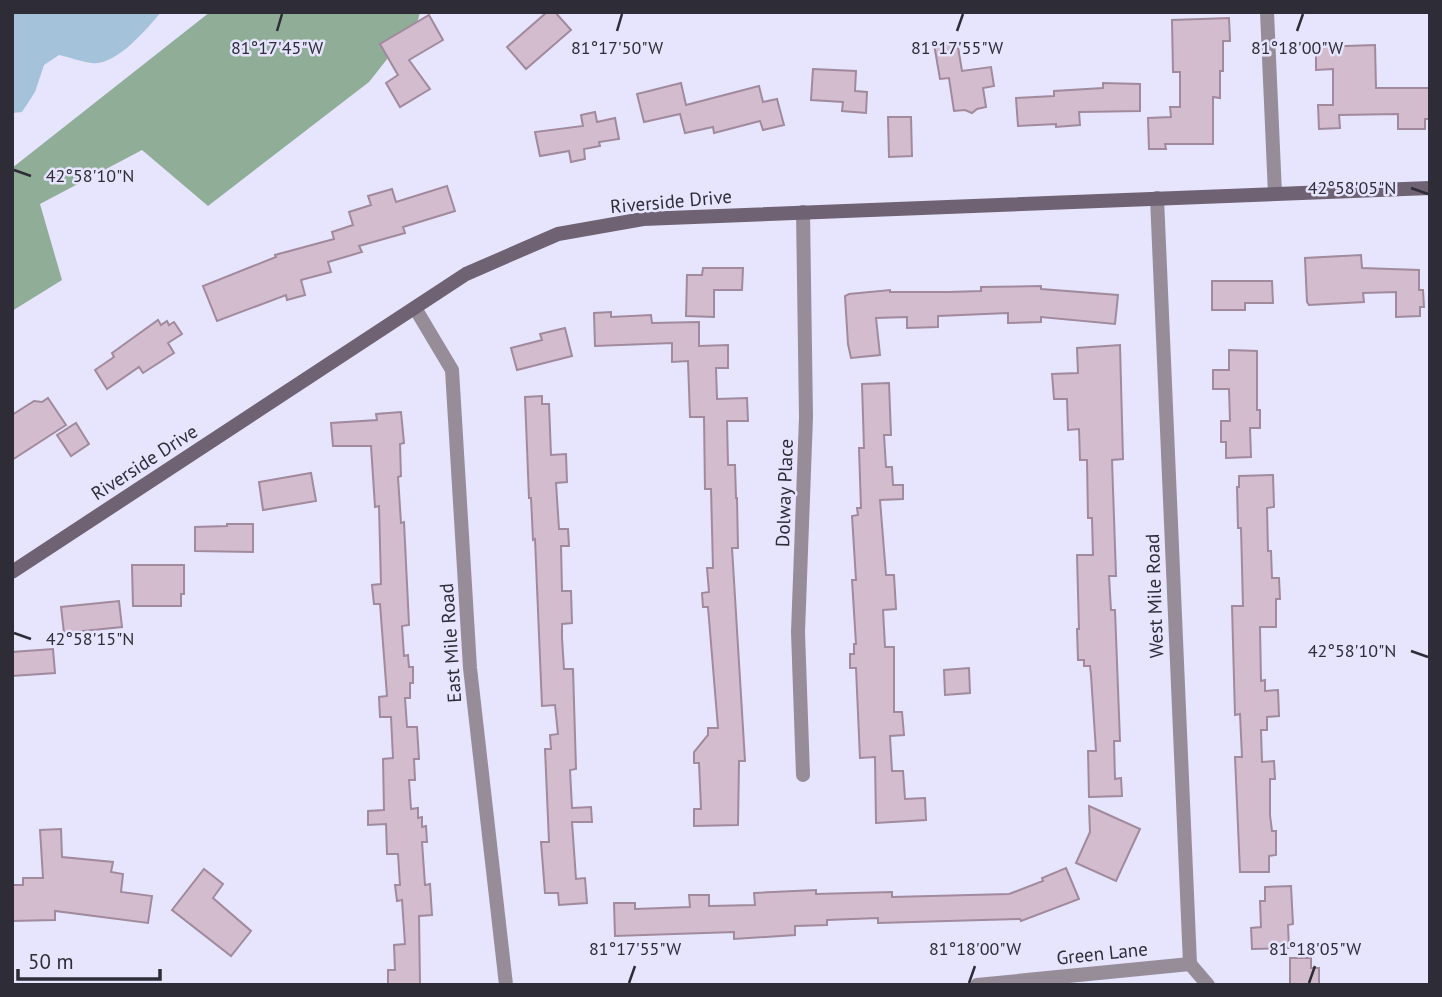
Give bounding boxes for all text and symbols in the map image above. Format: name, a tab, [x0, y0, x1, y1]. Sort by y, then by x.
text: 81°17'45"W	[231, 36, 323, 59]
text: 81°17'50"W	[571, 36, 663, 59]
text: 81°17'55"W	[911, 36, 1003, 59]
text: 81°18'00"W	[1251, 36, 1343, 59]
text: 42°58'10"N	[46, 164, 134, 187]
text: 42°58'05"N	[1308, 176, 1396, 199]
street label: Riverside Drive	[609, 184, 733, 218]
street label: Riverside Drive	[86, 419, 202, 505]
street label: Dolway Place	[770, 439, 798, 547]
street label: West Mile Road	[1140, 533, 1168, 659]
street label: East Mile Road	[434, 582, 466, 704]
text: 42°58'15"N	[46, 627, 134, 650]
text: 42°58'10"N	[1308, 639, 1396, 662]
street label: Green Lane	[1055, 936, 1149, 970]
scale bar	[18, 937, 159, 981]
text: 81°17'55"W	[589, 937, 681, 960]
text: 81°18'00"W	[929, 937, 1021, 960]
text: 81°18'05"W	[1269, 937, 1361, 960]
text: 50 m	[28, 948, 74, 975]

